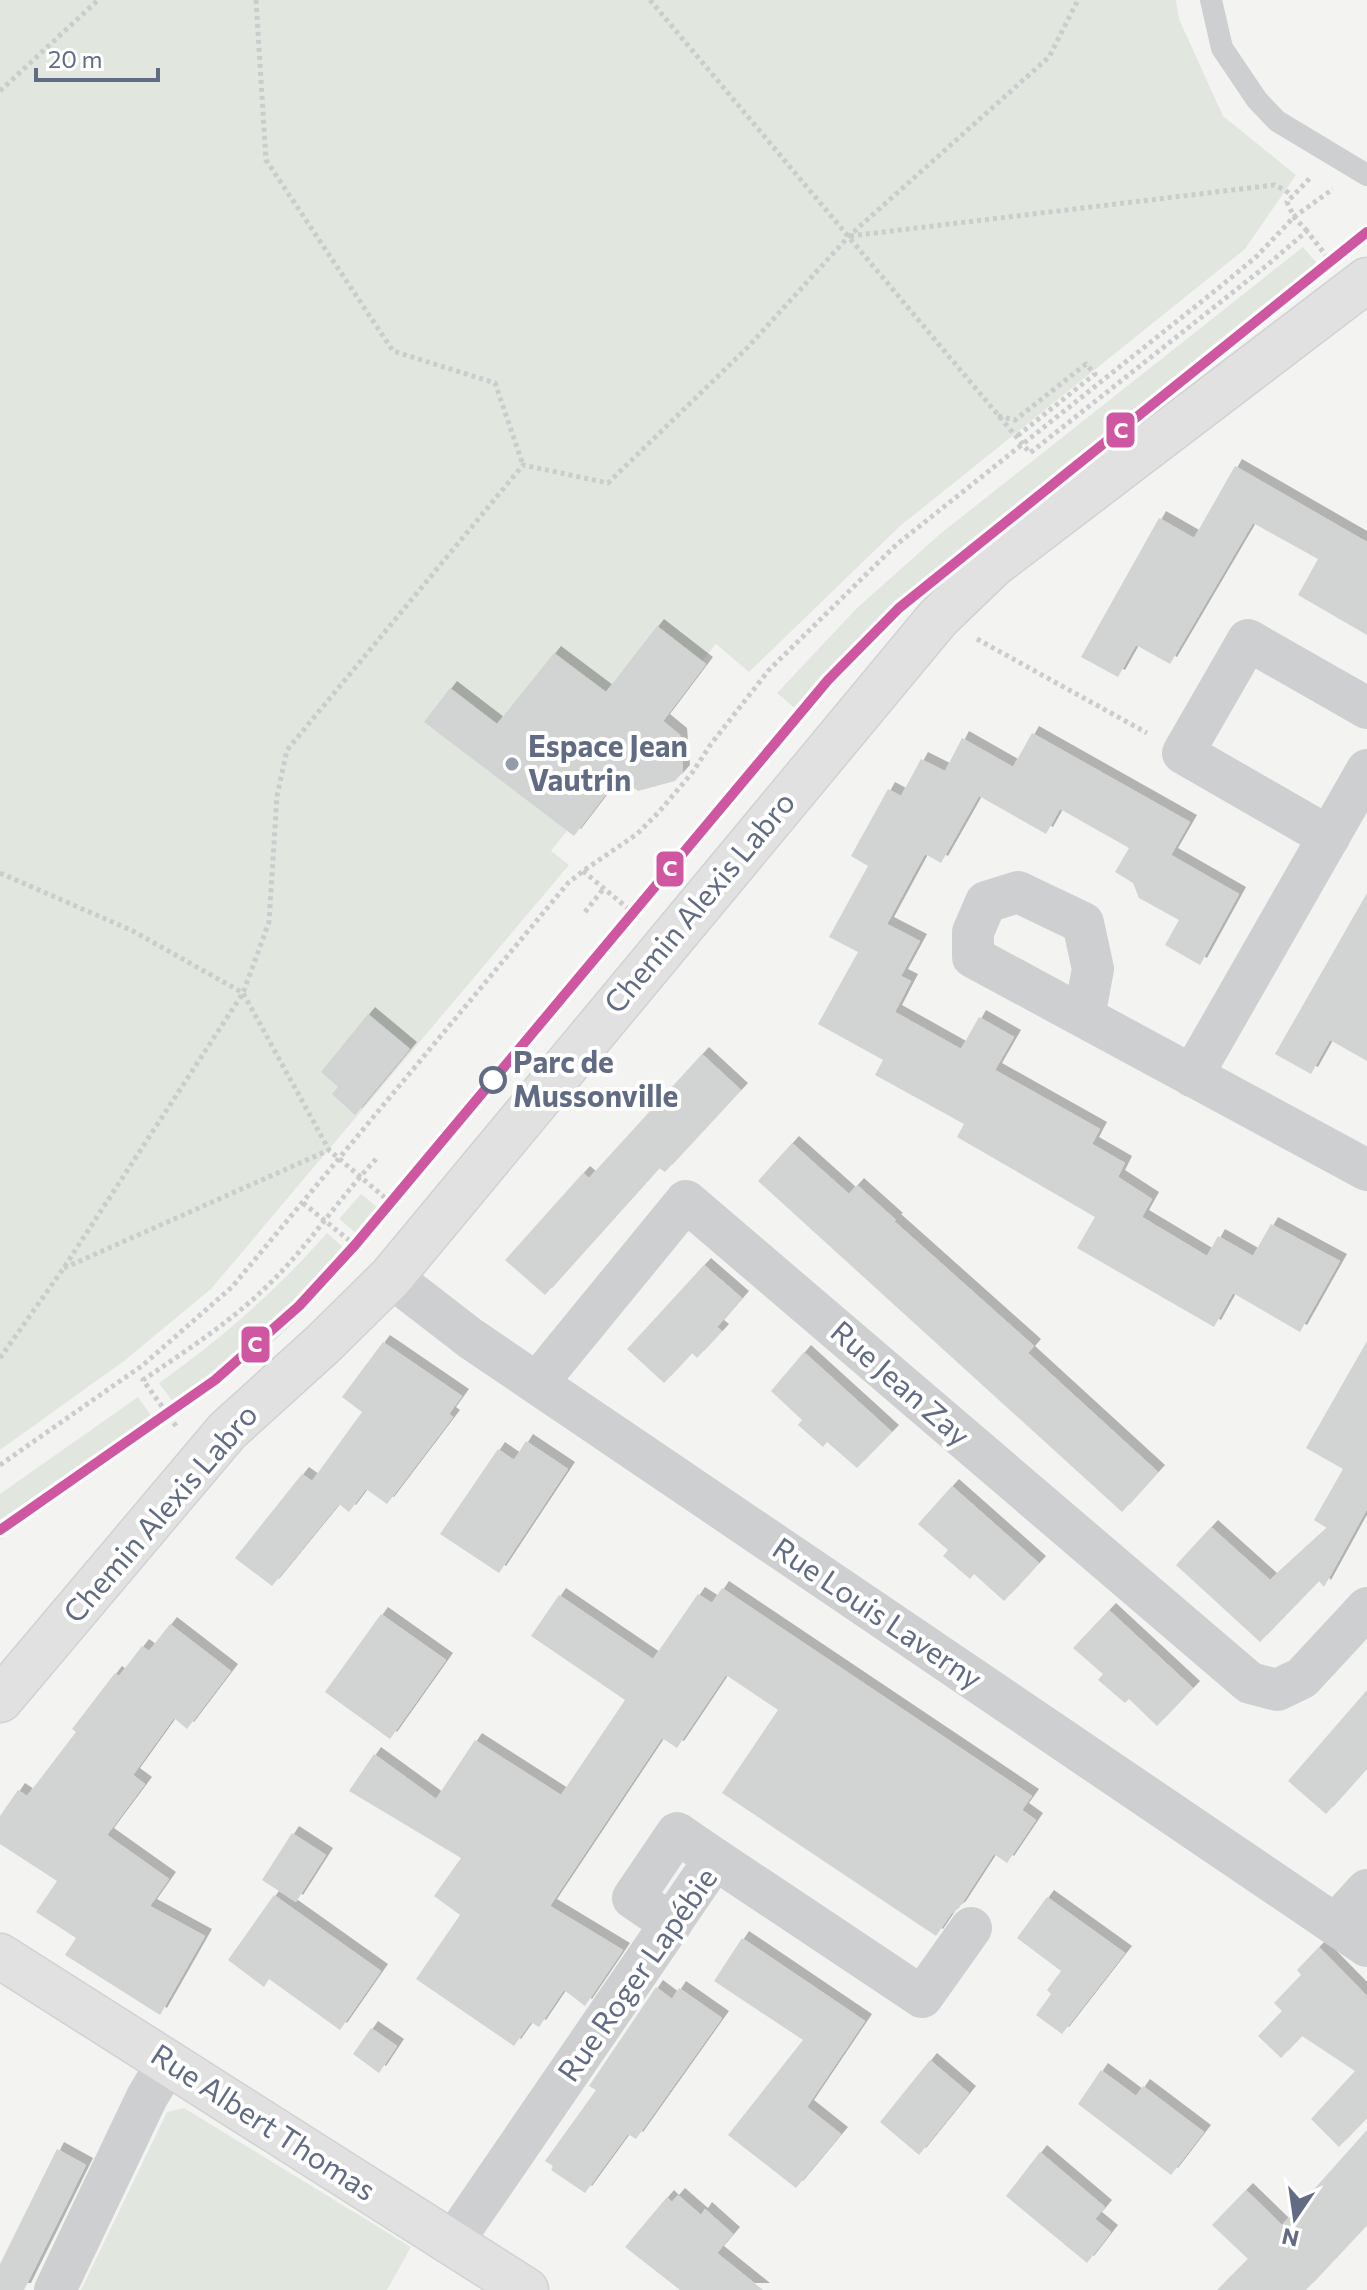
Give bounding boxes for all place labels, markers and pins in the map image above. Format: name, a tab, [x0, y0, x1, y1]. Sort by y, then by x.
place label: Espace Jean Vautrin	[528, 726, 688, 797]
marker: Espace Jean Vautrin	[503, 755, 521, 773]
place label: Parc de Mussonville	[513, 1042, 678, 1113]
marker: Parc de Mussonville	[480, 1067, 506, 1093]

